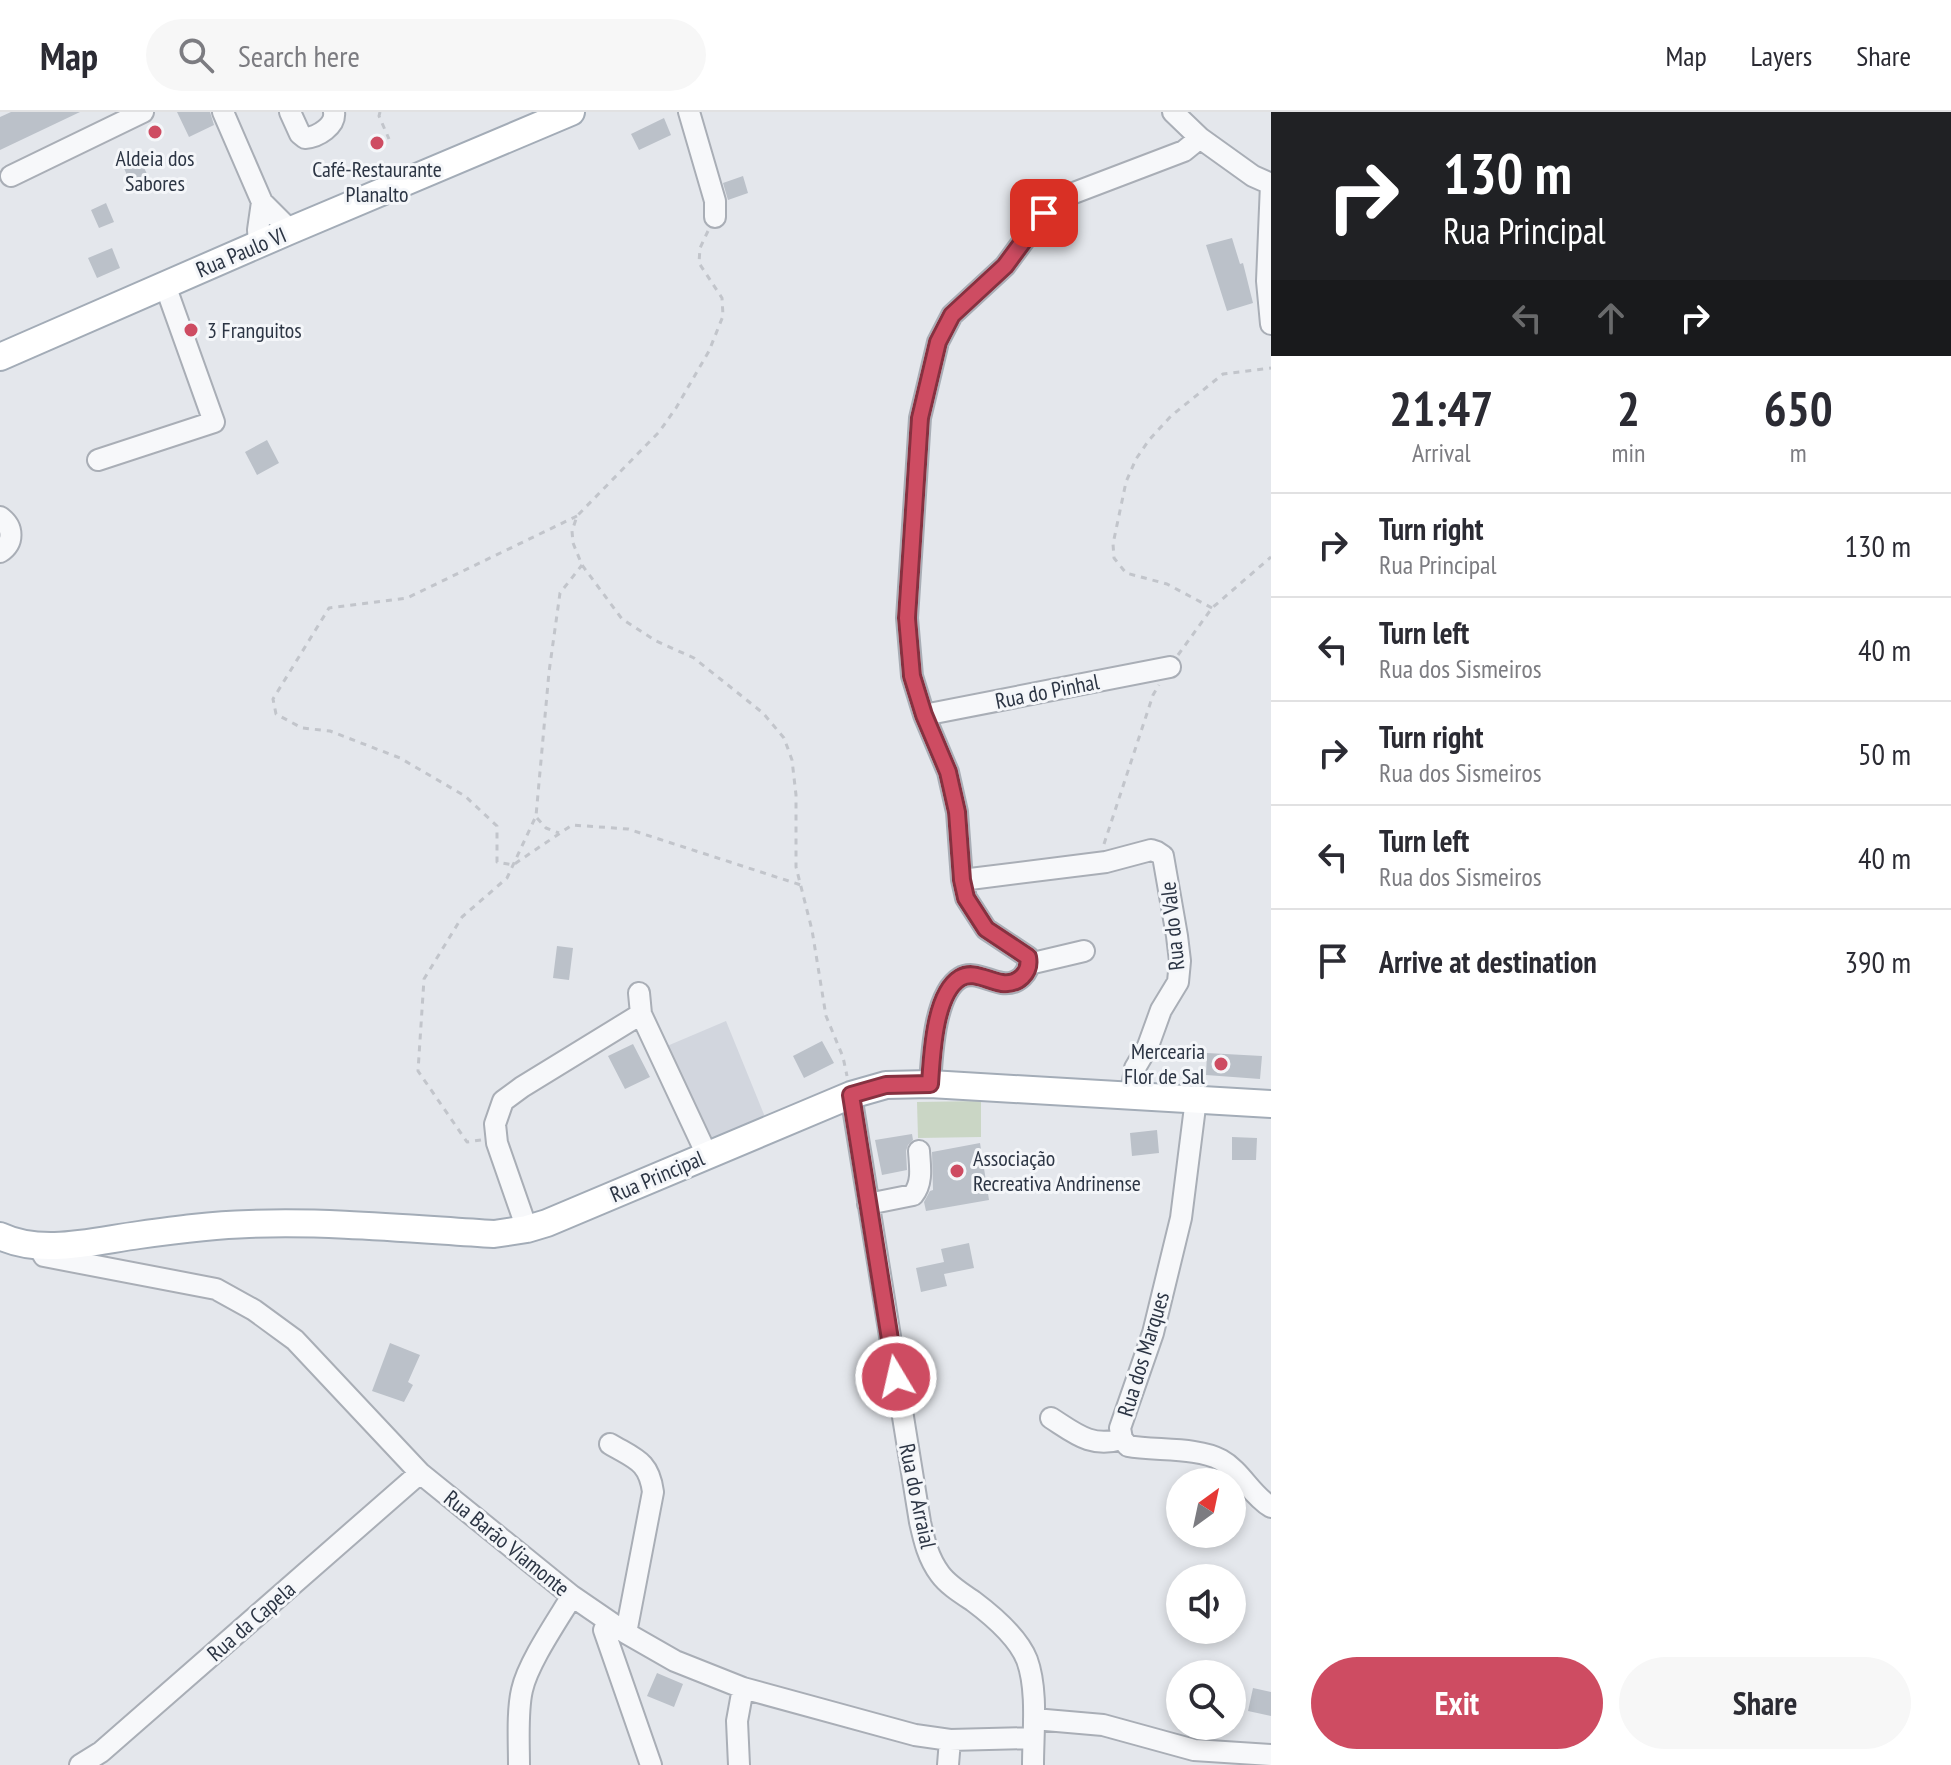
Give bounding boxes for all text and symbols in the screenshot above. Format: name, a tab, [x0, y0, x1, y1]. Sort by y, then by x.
search box	[146, 19, 706, 91]
text: Map	[40, 31, 98, 80]
icon: search	[174, 33, 218, 77]
text: Search here	[238, 36, 360, 75]
text: Map	[1665, 37, 1707, 74]
text: Layers	[1751, 37, 1812, 74]
text: Share	[1856, 37, 1911, 74]
marker: Aldeia dos Sabores	[146, 123, 164, 141]
marker: Café-Restaurante Planalto	[368, 134, 386, 152]
text: 130 m	[1443, 137, 1572, 209]
place label: Aldeia dos Sabores	[116, 144, 194, 197]
icon: right	[1311, 144, 1415, 248]
place label: Café-Restaurante Planalto	[312, 155, 442, 208]
pin	[1010, 179, 1078, 247]
icon: arrive	[1022, 191, 1066, 235]
text: Rua Principal	[1443, 207, 1606, 254]
street label: Rua Paulo VI	[192, 220, 290, 284]
icon: left	[1505, 296, 1549, 340]
icon: ahead	[1589, 296, 1633, 340]
icon: right	[1673, 296, 1717, 340]
place label: 3 Franguitos	[207, 316, 302, 344]
marker: 3 Franguitos	[182, 321, 200, 339]
text: 21:47	[1389, 377, 1493, 439]
text: 2	[1617, 377, 1640, 439]
text: 650	[1764, 377, 1833, 439]
text: Arrival	[1412, 436, 1471, 469]
text: min	[1611, 436, 1645, 469]
text: m	[1790, 436, 1807, 469]
text: Turn right	[1379, 509, 1483, 548]
icon: right	[1311, 523, 1355, 567]
text: 130 m	[1845, 526, 1911, 565]
text: Rua Principal	[1379, 548, 1497, 581]
text: Turn left	[1379, 613, 1469, 652]
icon: left	[1311, 627, 1355, 671]
text: 40 m	[1858, 630, 1911, 669]
text: Rua dos Sismeiros	[1379, 652, 1541, 685]
street label: Rua do Pinhal	[993, 667, 1102, 715]
text: Turn right	[1379, 717, 1483, 756]
icon: right	[1311, 731, 1355, 775]
text: 50 m	[1858, 734, 1911, 773]
text: Rua dos Sismeiros	[1379, 756, 1541, 789]
text: Turn left	[1379, 821, 1469, 860]
icon: left	[1311, 835, 1355, 879]
text: 40 m	[1858, 838, 1911, 877]
text: Rua dos Sismeiros	[1379, 860, 1541, 893]
street label: Rua do Vale	[1153, 880, 1191, 972]
icon: arrive	[1311, 939, 1355, 983]
text: Arrive at destination	[1379, 942, 1597, 981]
text: 390 m	[1845, 942, 1911, 981]
place label: Mercearia Flor de Sal	[1124, 1037, 1206, 1090]
marker: Mercearia Flor de Sal	[1212, 1055, 1230, 1073]
street label: Rua Principal	[606, 1143, 709, 1208]
place label: Associação Recreativa Andrinense	[973, 1144, 1141, 1197]
marker: Associação Recreativa Andrinense	[948, 1162, 966, 1180]
street label: Rua dos Marques	[1111, 1288, 1175, 1420]
position arrow	[854, 1335, 938, 1419]
street label: Rua do Arraial	[893, 1441, 943, 1552]
north arrow	[1166, 1468, 1246, 1548]
map controls	[1166, 1468, 1246, 1740]
street label: Rua Barão Viamonte	[439, 1484, 575, 1602]
button: sound	[1166, 1564, 1246, 1644]
street label: Rua da Capela	[201, 1575, 301, 1667]
button: Exit	[1311, 1657, 1603, 1749]
button: Share	[1619, 1657, 1911, 1749]
button: search	[1166, 1660, 1246, 1740]

